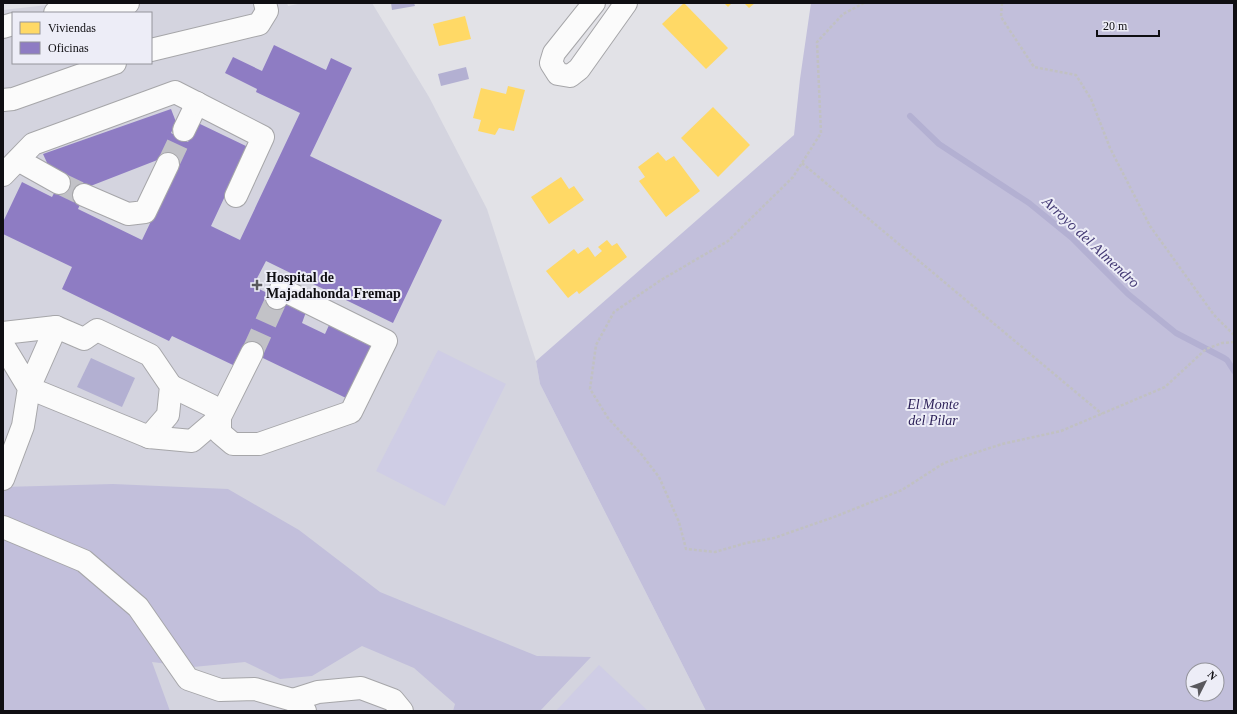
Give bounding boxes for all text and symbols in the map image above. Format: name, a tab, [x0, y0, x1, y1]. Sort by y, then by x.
legend	[12, 12, 152, 64]
scale bar	[1097, 12, 1159, 38]
text: 20 m	[1103, 19, 1128, 33]
text: Viviendas	[48, 21, 96, 35]
text: Oficinas	[48, 41, 89, 55]
water label: Arroyo del Almendro	[1039, 192, 1143, 291]
place label: Hospital de Majadahonda Fremap	[266, 270, 401, 301]
marker: Hospital de Majadahonda Fremap	[251, 279, 263, 291]
park label: El Monte del Pilar	[906, 397, 959, 428]
north arrow	[1185, 662, 1225, 702]
text: N	[1205, 668, 1220, 682]

